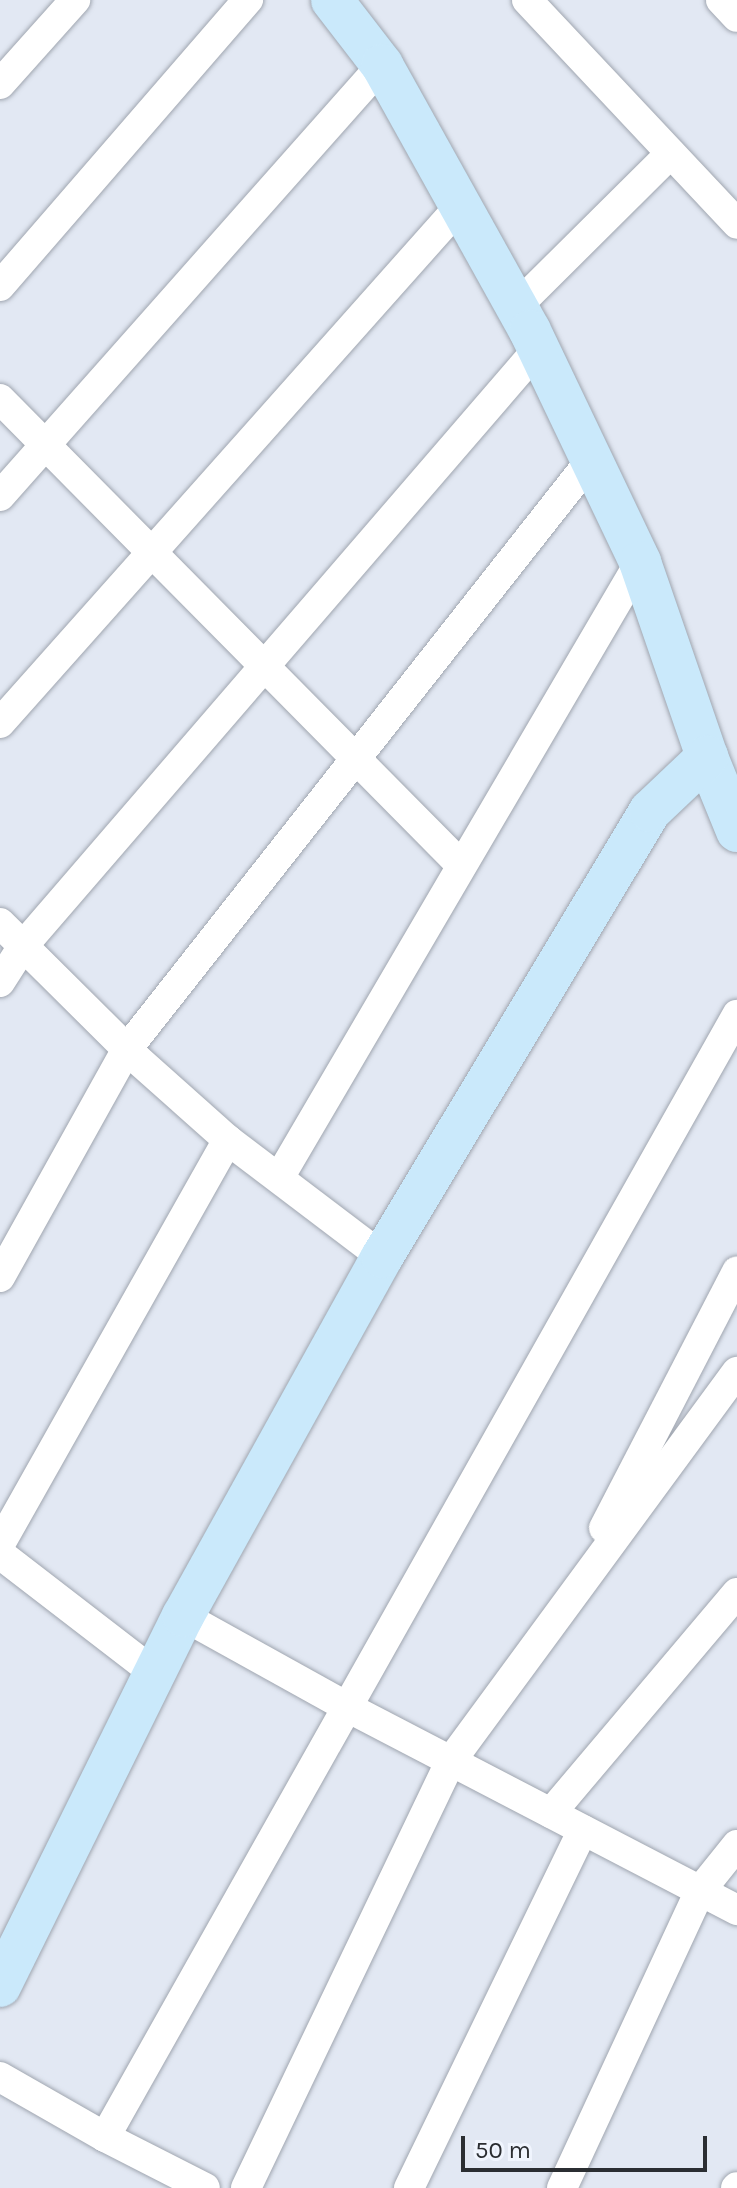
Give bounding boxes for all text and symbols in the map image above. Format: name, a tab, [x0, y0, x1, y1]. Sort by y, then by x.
scale bar	[465, 2120, 711, 2170]
text: 50 m	[475, 2136, 531, 2164]

